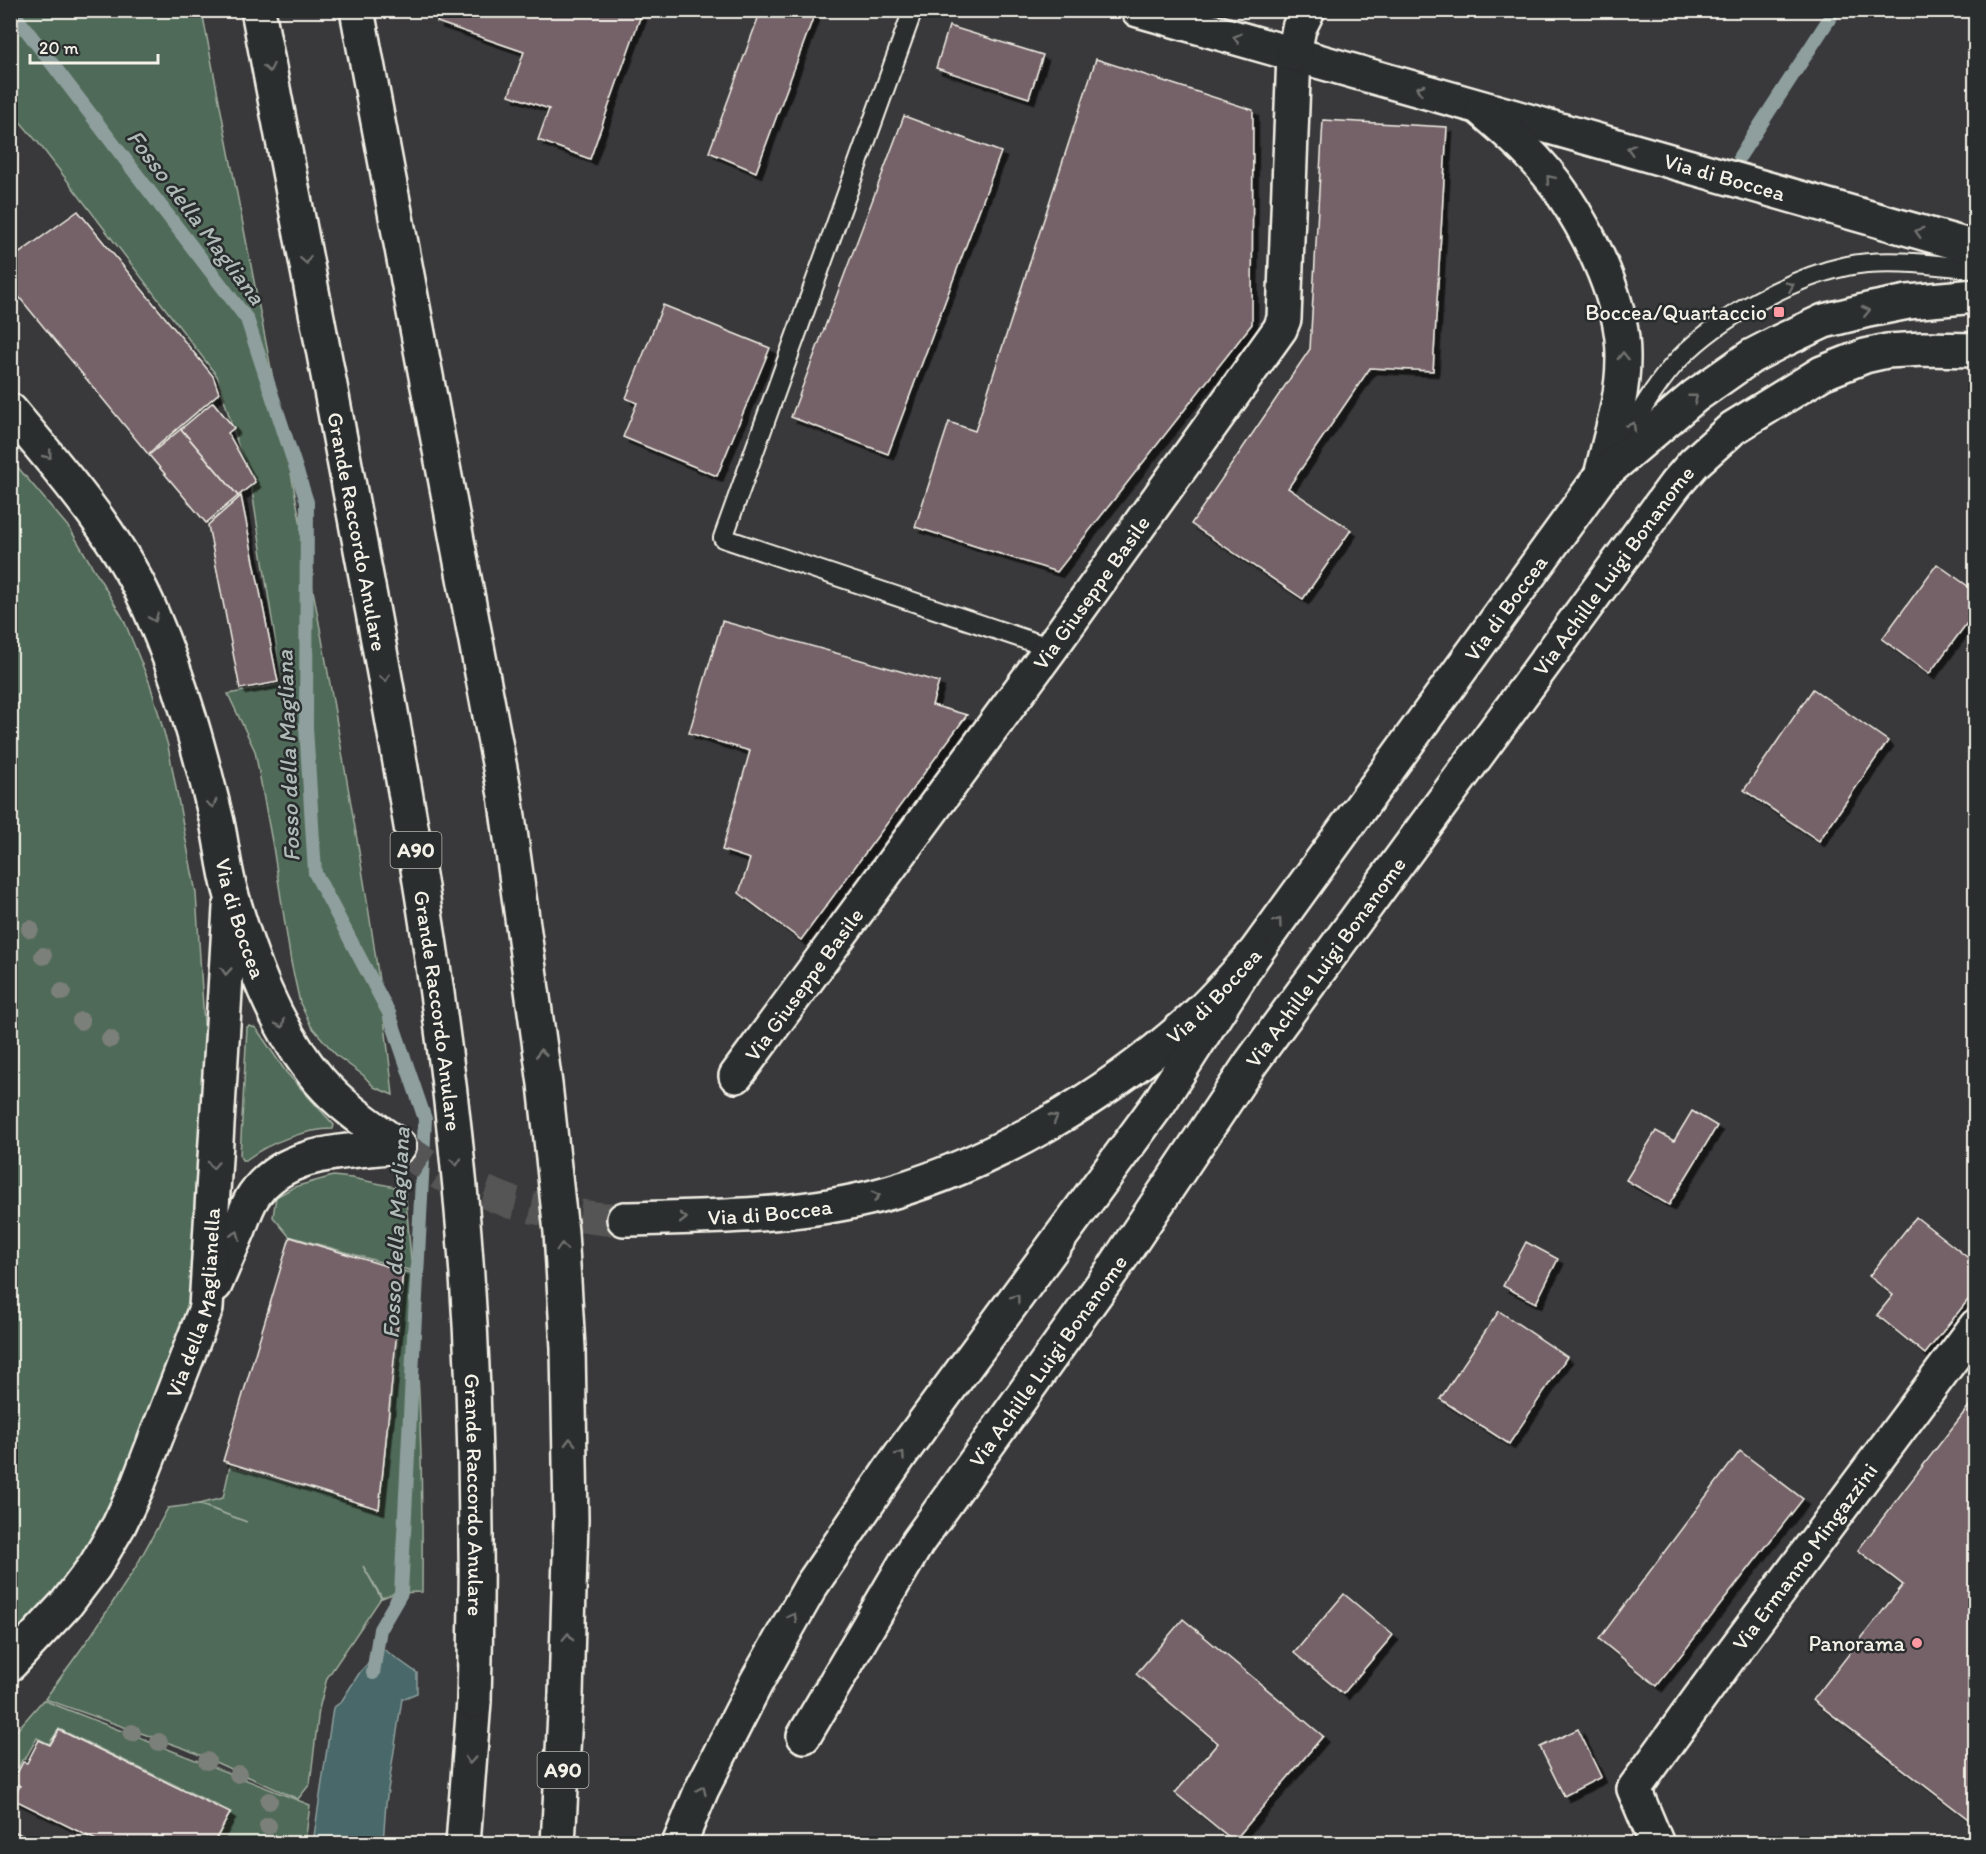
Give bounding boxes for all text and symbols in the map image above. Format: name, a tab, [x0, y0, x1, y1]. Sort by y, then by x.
scale bar	[30, 27, 158, 65]
one-way arrow	[1232, 33, 1242, 46]
text: 20 m	[39, 37, 79, 59]
one-way arrow	[262, 63, 275, 73]
one-way arrow	[1415, 84, 1425, 97]
water label: Fosso della Magliana	[121, 123, 272, 311]
one-way arrow	[1626, 144, 1637, 156]
street label: Via di Boccea	[1661, 147, 1789, 207]
one-way arrow	[1547, 175, 1558, 186]
one-way arrow	[1914, 227, 1925, 239]
one-way arrow	[299, 254, 312, 264]
one-way arrow	[1784, 281, 1795, 293]
place label: Boccea/Quartaccio	[1585, 299, 1767, 326]
marker: Boccea/Quartaccio	[1772, 305, 1786, 319]
one-way arrow	[1861, 305, 1871, 318]
one-way arrow	[1617, 352, 1629, 361]
one-way arrow	[1687, 394, 1698, 405]
street label: Grande Raccordo Anulare	[321, 410, 393, 653]
one-way arrow	[1624, 422, 1636, 432]
one-way arrow	[40, 448, 51, 459]
street label: Via Achille Luigi Bonanome	[1527, 460, 1700, 681]
street label: Via Giuseppe Basile	[1027, 510, 1156, 675]
street label: Via di Boccea	[1458, 549, 1554, 666]
one-way arrow	[147, 612, 159, 623]
water label: Fosso della Magliana	[269, 648, 306, 862]
one-way arrow	[378, 673, 391, 683]
one-way arrow	[205, 799, 218, 809]
road number: A90	[390, 832, 442, 868]
street label: Via Achille Luigi Bonanome	[1239, 851, 1412, 1073]
street label: Via di Boccea	[210, 856, 272, 983]
street label: Grande Raccordo Anulare	[408, 888, 467, 1133]
street label: Via Giuseppe Basile	[739, 903, 869, 1066]
one-way arrow	[1271, 917, 1282, 928]
street label: Via di Boccea	[1161, 942, 1268, 1050]
one-way arrow	[219, 966, 232, 975]
one-way arrow	[274, 1018, 285, 1029]
one-way arrow	[536, 1049, 548, 1058]
one-way arrow	[1048, 1114, 1058, 1125]
water label: Fosso della Magliana	[375, 1125, 416, 1340]
one-way arrow	[450, 1157, 463, 1166]
one-way arrow	[207, 1161, 220, 1170]
one-way arrow	[871, 1190, 881, 1203]
street label: Via di Boccea	[707, 1193, 835, 1231]
street label: Via della Maglianella	[160, 1206, 226, 1402]
one-way arrow	[678, 1212, 687, 1224]
one-way arrow	[229, 1230, 241, 1241]
one-way arrow	[556, 1243, 569, 1252]
street label: Via Achille Luigi Bonanome	[963, 1250, 1133, 1472]
one-way arrow	[1008, 1293, 1019, 1304]
street label: Grande Raccordo Anulare	[458, 1373, 489, 1616]
one-way arrow	[563, 1438, 576, 1447]
one-way arrow	[894, 1451, 905, 1462]
street label: Via Ermanno Mingazzini	[1726, 1458, 1883, 1656]
one-way arrow	[786, 1613, 797, 1624]
place label: Panorama	[1808, 1630, 1906, 1657]
one-way arrow	[562, 1633, 574, 1642]
marker: Panorama	[1910, 1636, 1924, 1650]
road number: A90	[538, 1752, 588, 1788]
one-way arrow	[463, 1755, 476, 1764]
one-way arrow	[695, 1786, 707, 1797]

